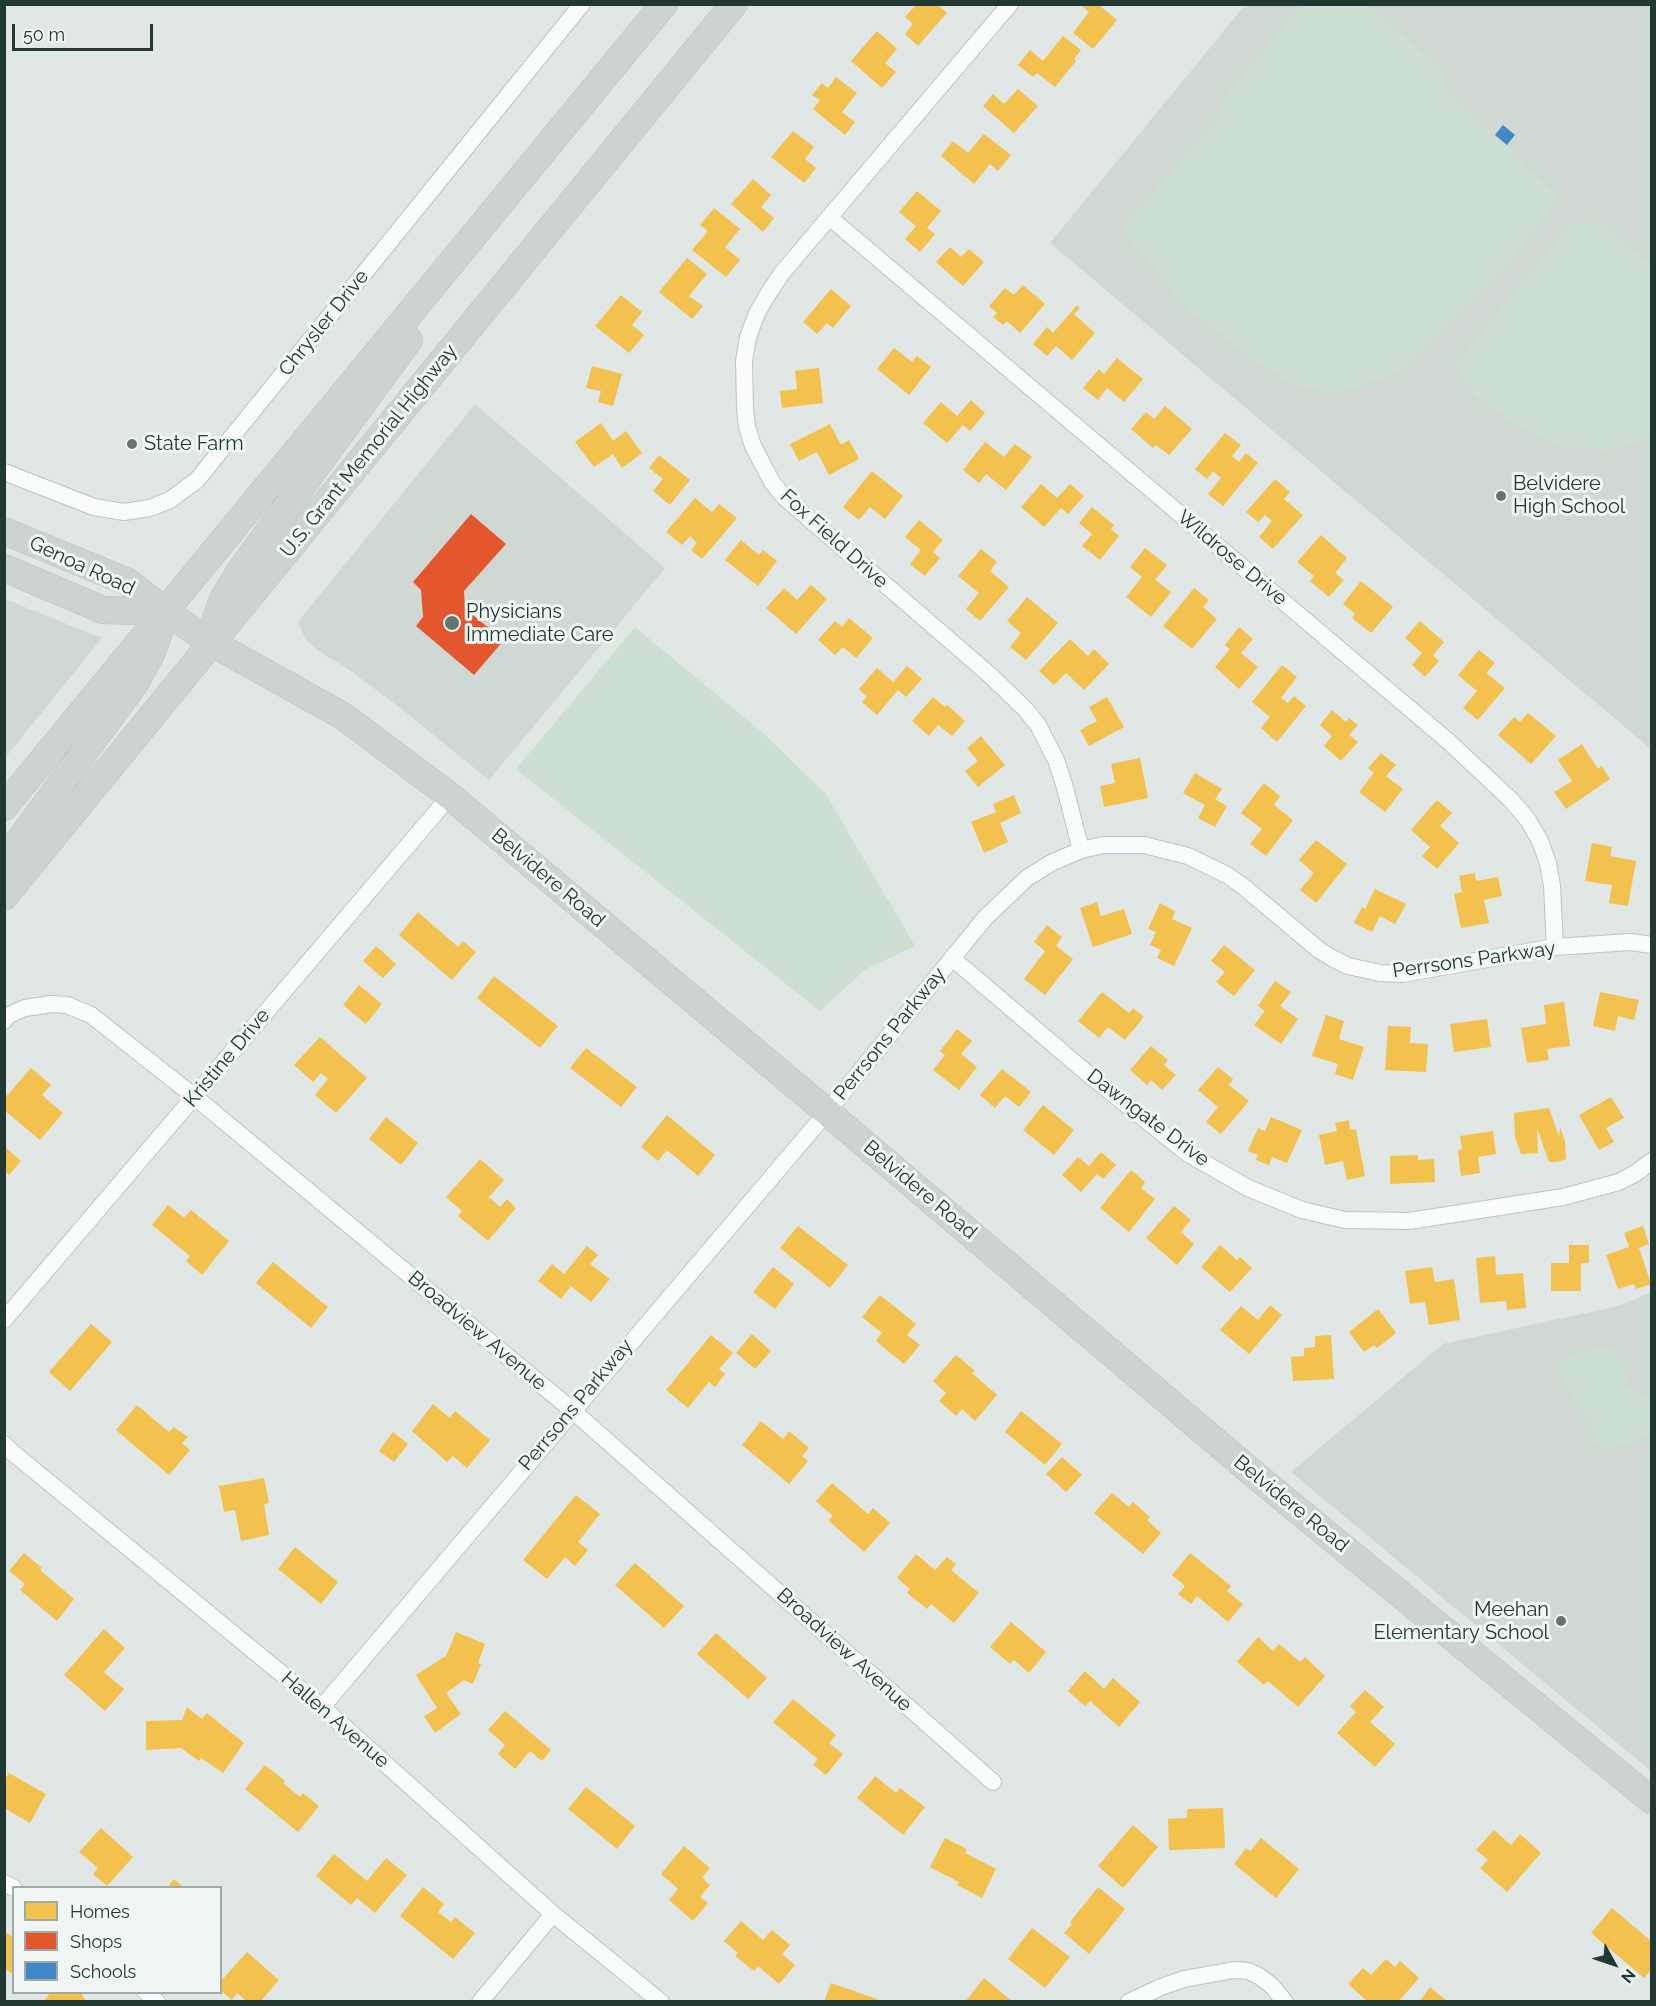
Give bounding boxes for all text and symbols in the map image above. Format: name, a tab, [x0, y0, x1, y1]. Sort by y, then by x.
scale bar	[15, 12, 156, 50]
text: 50 m	[23, 24, 65, 45]
street label: Chrysler Drive	[274, 265, 374, 381]
street label: U.S. Grant Memorial Highway	[275, 339, 463, 563]
place label: State Farm	[144, 432, 244, 456]
marker: State Farm	[125, 437, 139, 451]
place label: Belvidere High School	[1513, 472, 1625, 519]
street label: Fox Field Drive	[775, 484, 893, 594]
marker: Belvidere High School	[1494, 489, 1508, 503]
street label: Wildrose Drive	[1172, 505, 1292, 611]
street label: Genoa Road	[25, 531, 139, 601]
place label: Physicians Immediate Care	[466, 600, 614, 647]
marker: Physicians Immediate Care	[443, 614, 461, 632]
street label: Belvidere Road	[486, 824, 610, 932]
street label: Perrsons Parkway	[1391, 937, 1557, 983]
street label: Perrsons Parkway	[829, 963, 951, 1105]
street label: Kristine Drive	[179, 1004, 275, 1112]
street label: Dawngate Drive	[1082, 1064, 1214, 1172]
street label: Belvidere Road	[858, 1136, 982, 1244]
street label: Broadview Avenue	[403, 1266, 551, 1396]
street label: Perrsons Parkway	[514, 1334, 638, 1476]
street label: Belvidere Road	[1229, 1450, 1353, 1558]
street label: Broadview Avenue	[772, 1583, 916, 1717]
place label: Meehan Elementary School	[1373, 1598, 1549, 1645]
marker: Meehan Elementary School	[1554, 1614, 1568, 1628]
street label: Hallen Avenue	[276, 1667, 394, 1773]
legend	[12, 1886, 222, 1994]
text: Homes	[70, 1901, 130, 1922]
text: Shops	[70, 1931, 122, 1952]
north arrow	[1584, 1934, 1644, 1994]
text: Schools	[70, 1961, 136, 1982]
text: N	[1617, 1965, 1639, 1987]

